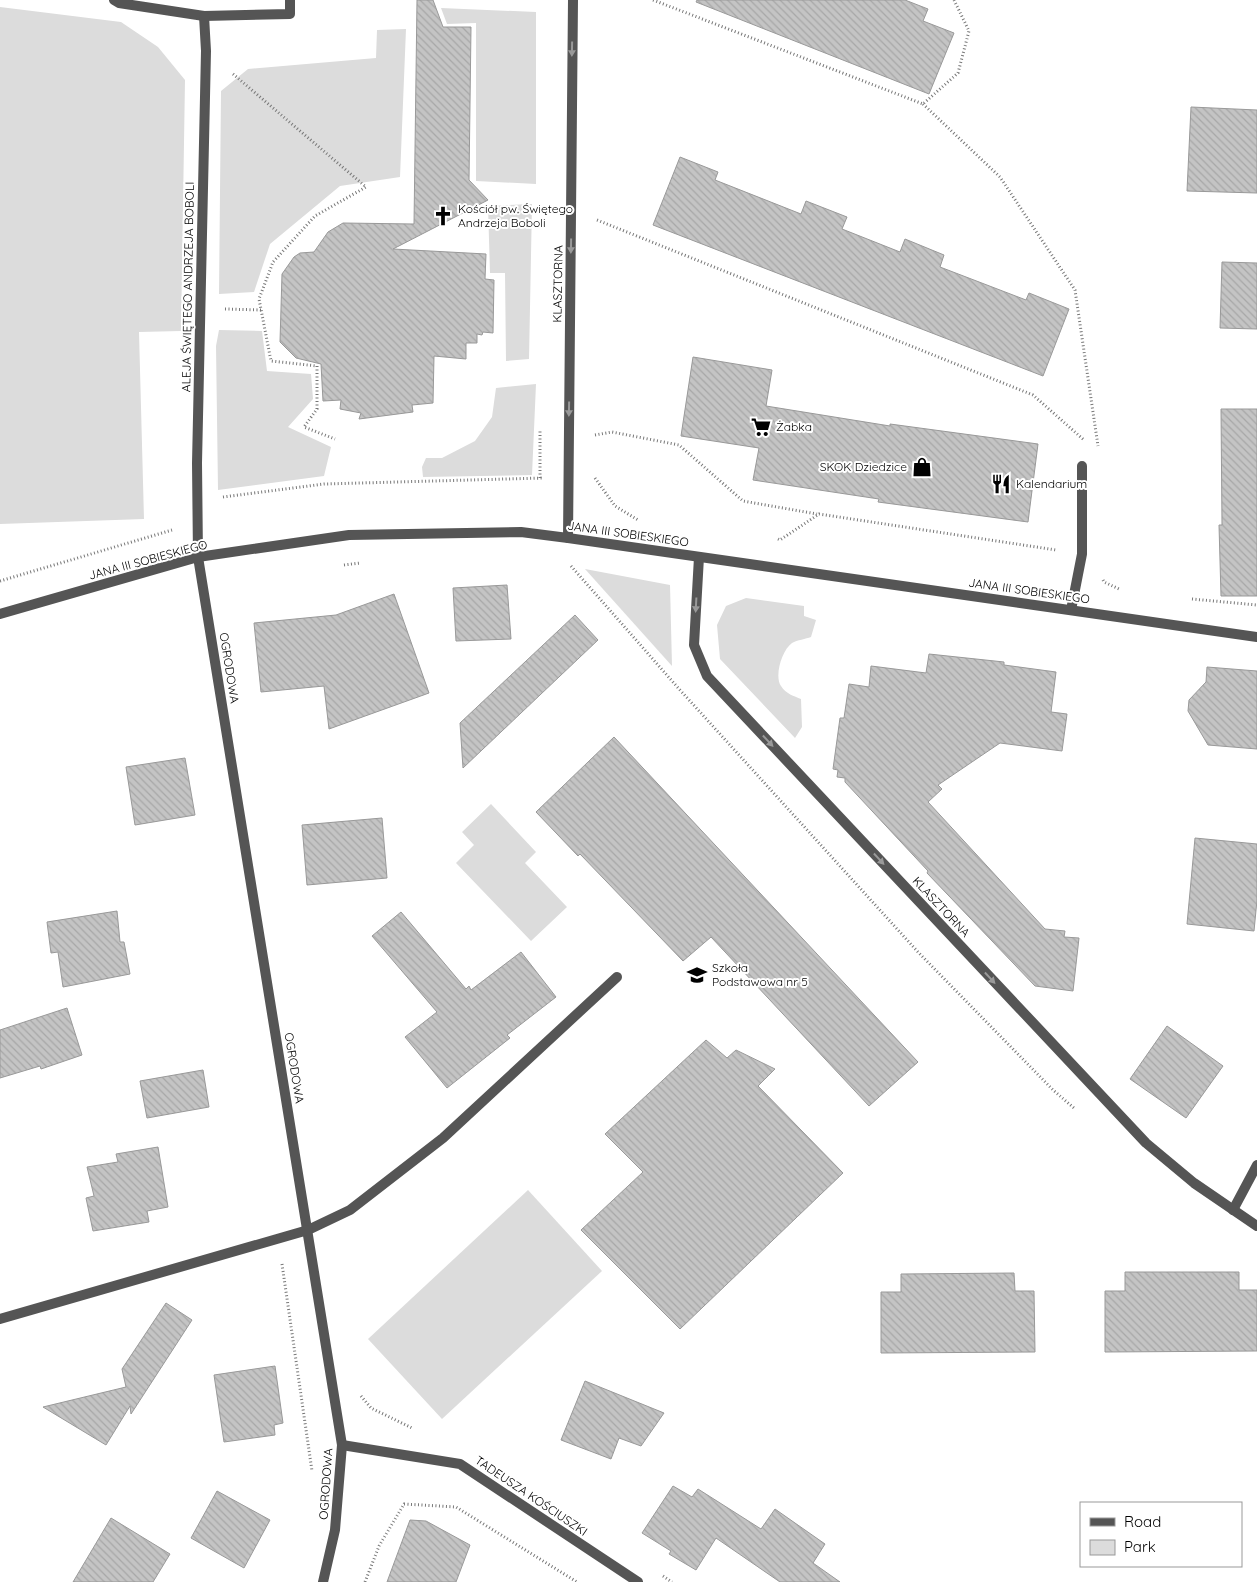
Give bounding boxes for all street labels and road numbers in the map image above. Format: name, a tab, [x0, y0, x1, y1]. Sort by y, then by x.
street label: ALEJA ŚWIĘTEGO ANDRZEJA BOBOLI	[178, 182, 197, 392]
street label: KLASZTORNA	[549, 245, 566, 323]
street label: JANA III SOBIESKIEGO	[566, 518, 690, 549]
street label: JANA III SOBIESKIEGO	[87, 536, 209, 583]
street label: JANA III SOBIESKIEGO	[967, 575, 1091, 606]
street label: OGRODOWA	[216, 631, 243, 705]
street label: KLASZTORNA	[909, 873, 973, 940]
street label: OGRODOWA	[281, 1031, 308, 1105]
street label: OGRODOWA	[316, 1448, 335, 1520]
street label: TADEUSZA KOŚCIUSZKI	[472, 1452, 590, 1539]

